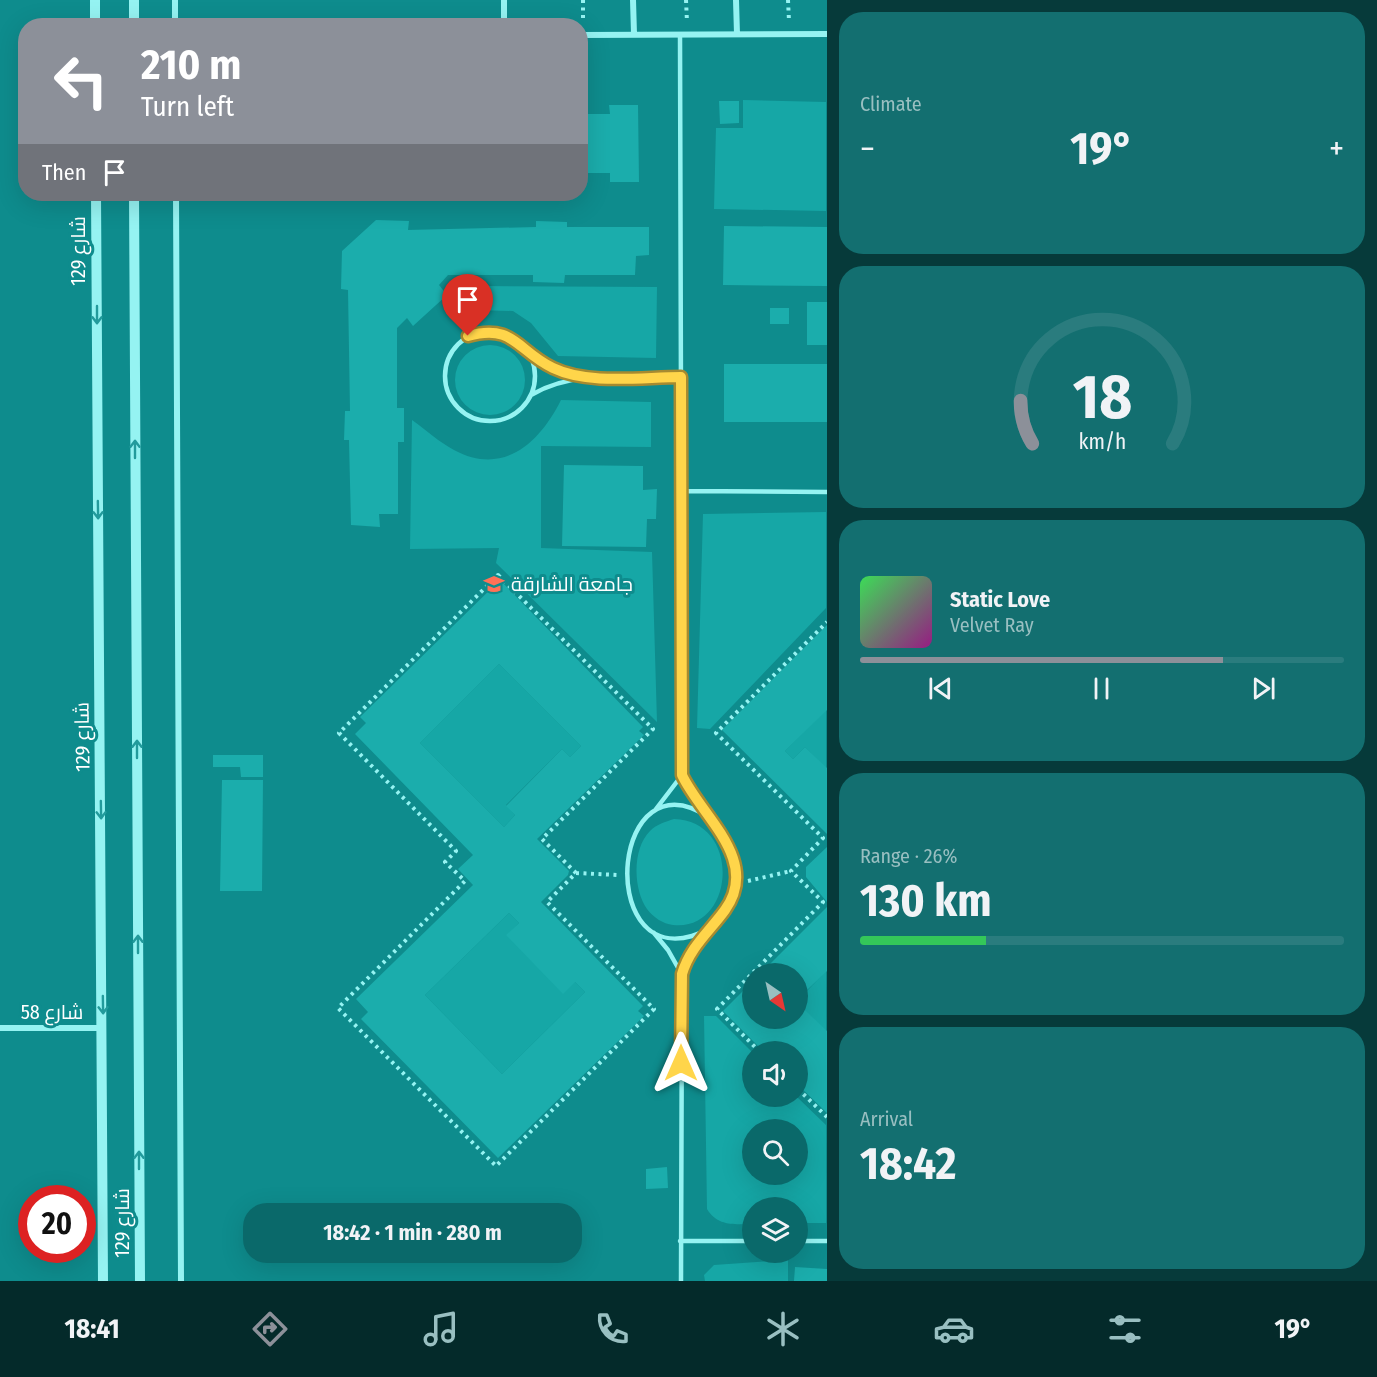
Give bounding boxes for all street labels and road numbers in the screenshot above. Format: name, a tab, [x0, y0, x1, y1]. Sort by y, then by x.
street label: شارع 129	[66, 216, 92, 286]
street label: شارع 129	[69, 702, 97, 772]
street label: شارع 58	[21, 1000, 83, 1026]
street label: شارع 129	[110, 1188, 136, 1258]

